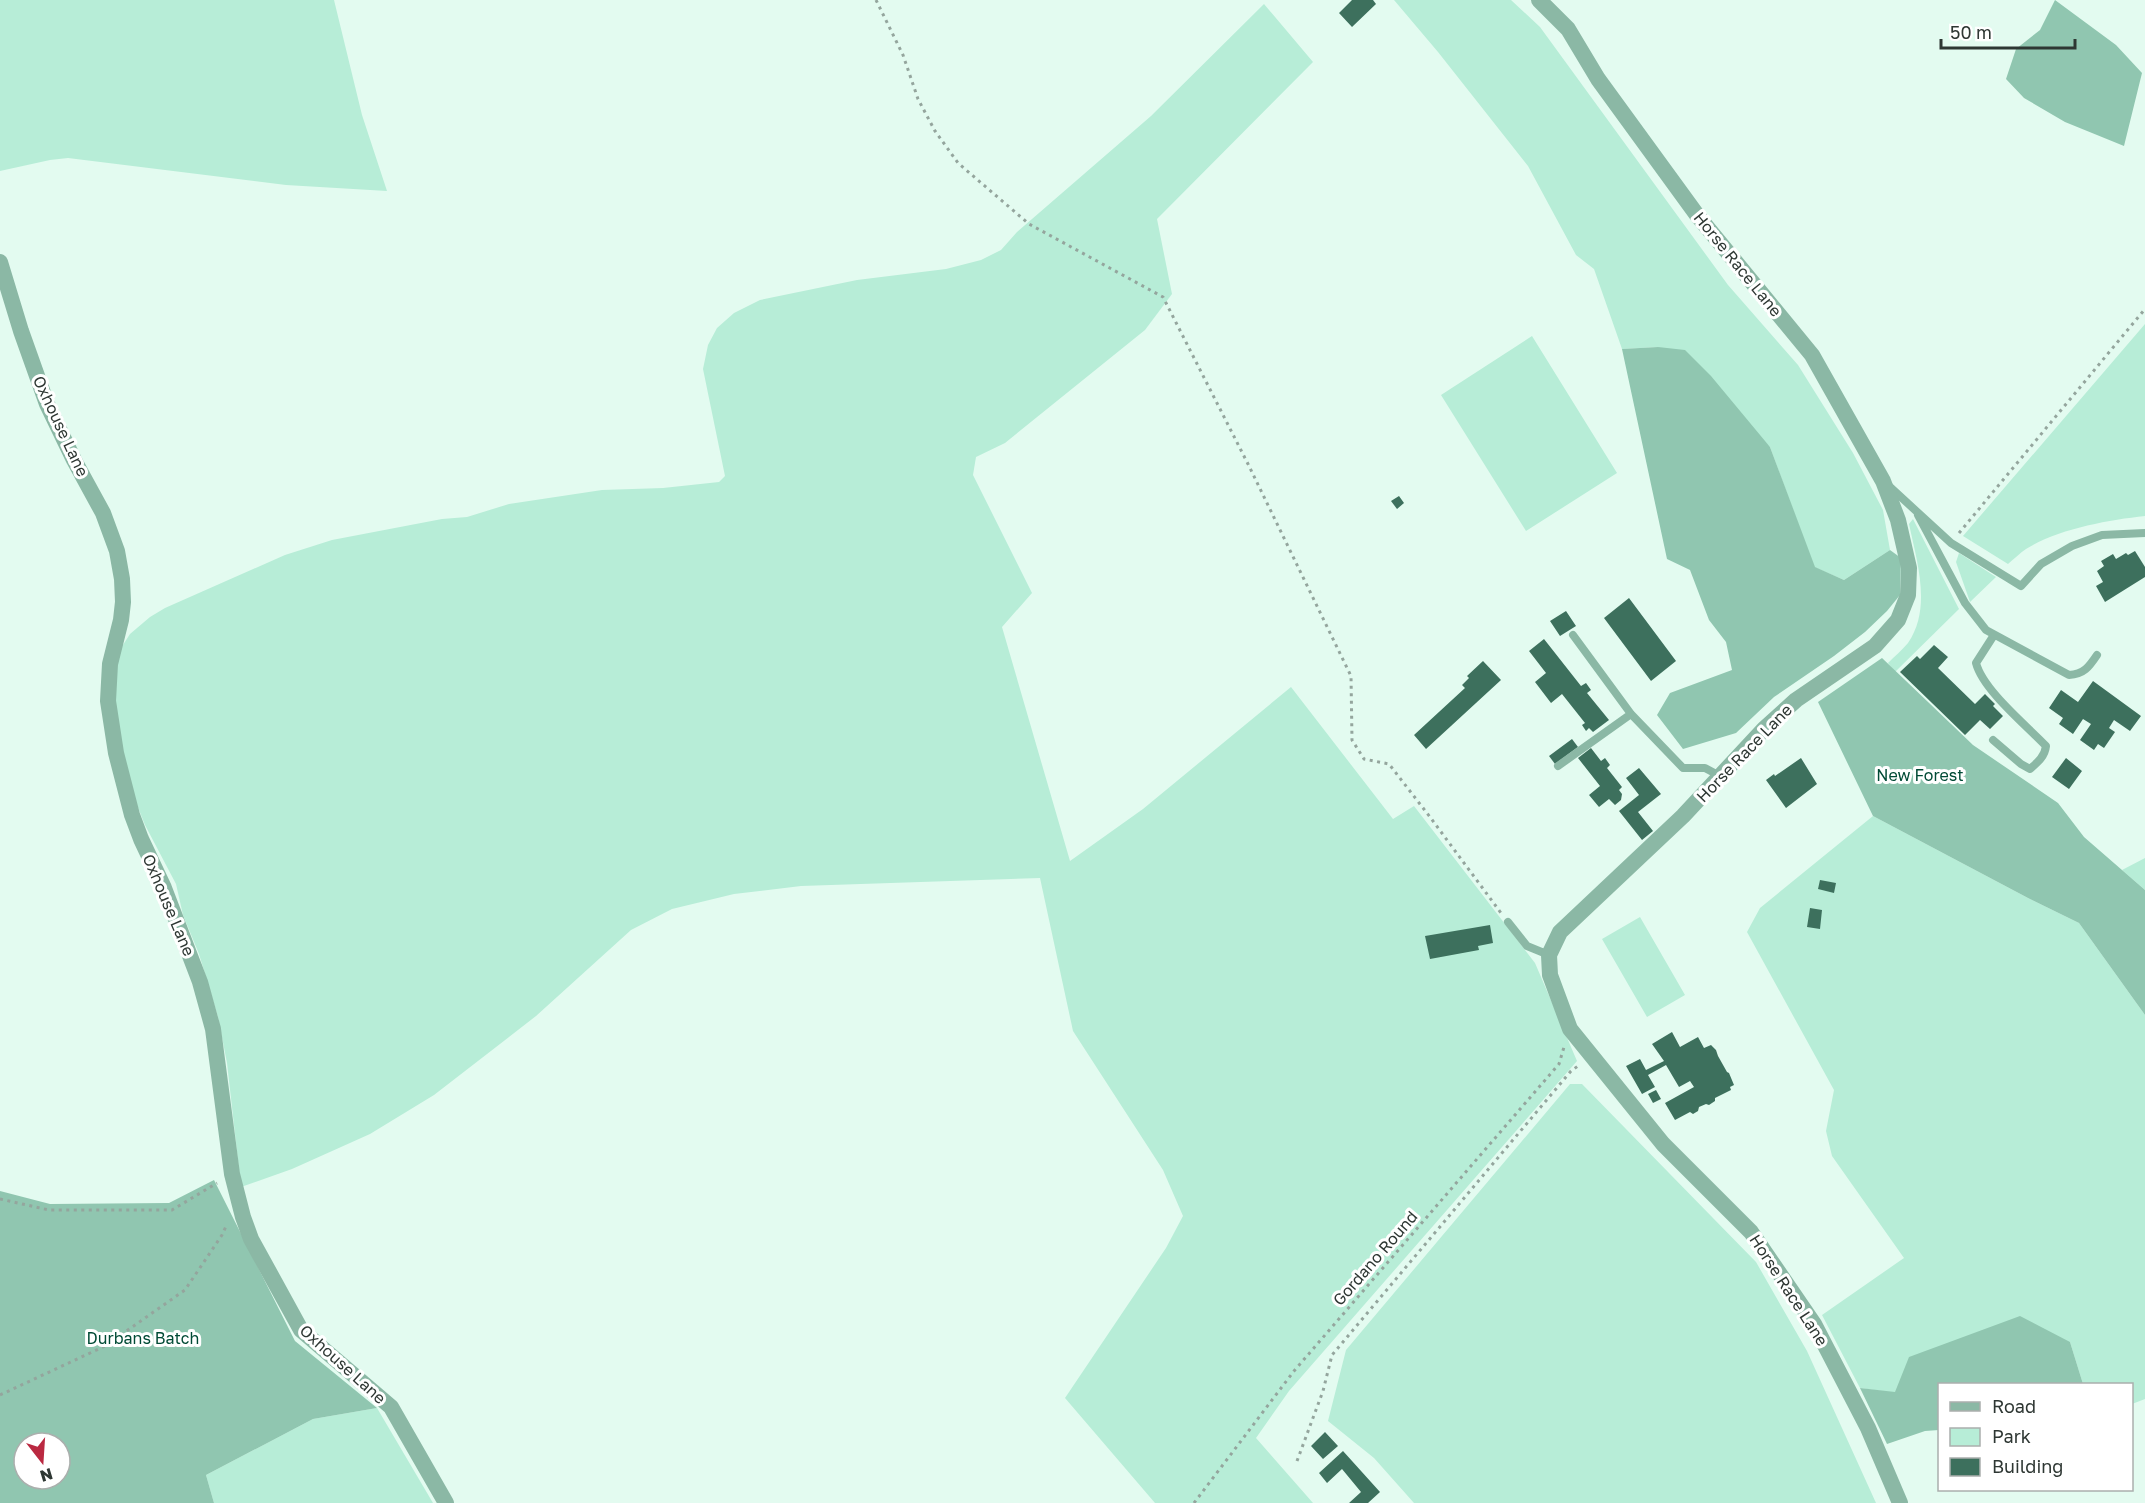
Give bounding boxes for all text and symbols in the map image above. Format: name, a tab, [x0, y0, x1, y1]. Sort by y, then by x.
scale bar	[1941, 12, 2074, 50]
text: 50 m	[1950, 21, 1992, 43]
street label: Horse Race Lane	[1690, 208, 1786, 320]
street label: Oxhouse Lane	[29, 372, 93, 480]
street label: Horse Race Lane	[1692, 700, 1796, 806]
park label: New Forest	[1876, 765, 1964, 785]
street label: Oxhouse Lane	[139, 851, 199, 959]
street label: Gordano Round	[1328, 1207, 1422, 1309]
street label: Horse Race Lane	[1745, 1230, 1833, 1350]
street label: Oxhouse Lane	[296, 1320, 390, 1408]
park label: Durbans Batch	[87, 1328, 199, 1348]
legend	[1938, 1383, 2133, 1491]
text: Road	[1992, 1395, 2036, 1417]
text: Park	[1992, 1425, 2031, 1447]
north arrow	[12, 1431, 72, 1491]
text: Building	[1992, 1455, 2063, 1477]
text: N	[38, 1464, 55, 1487]

